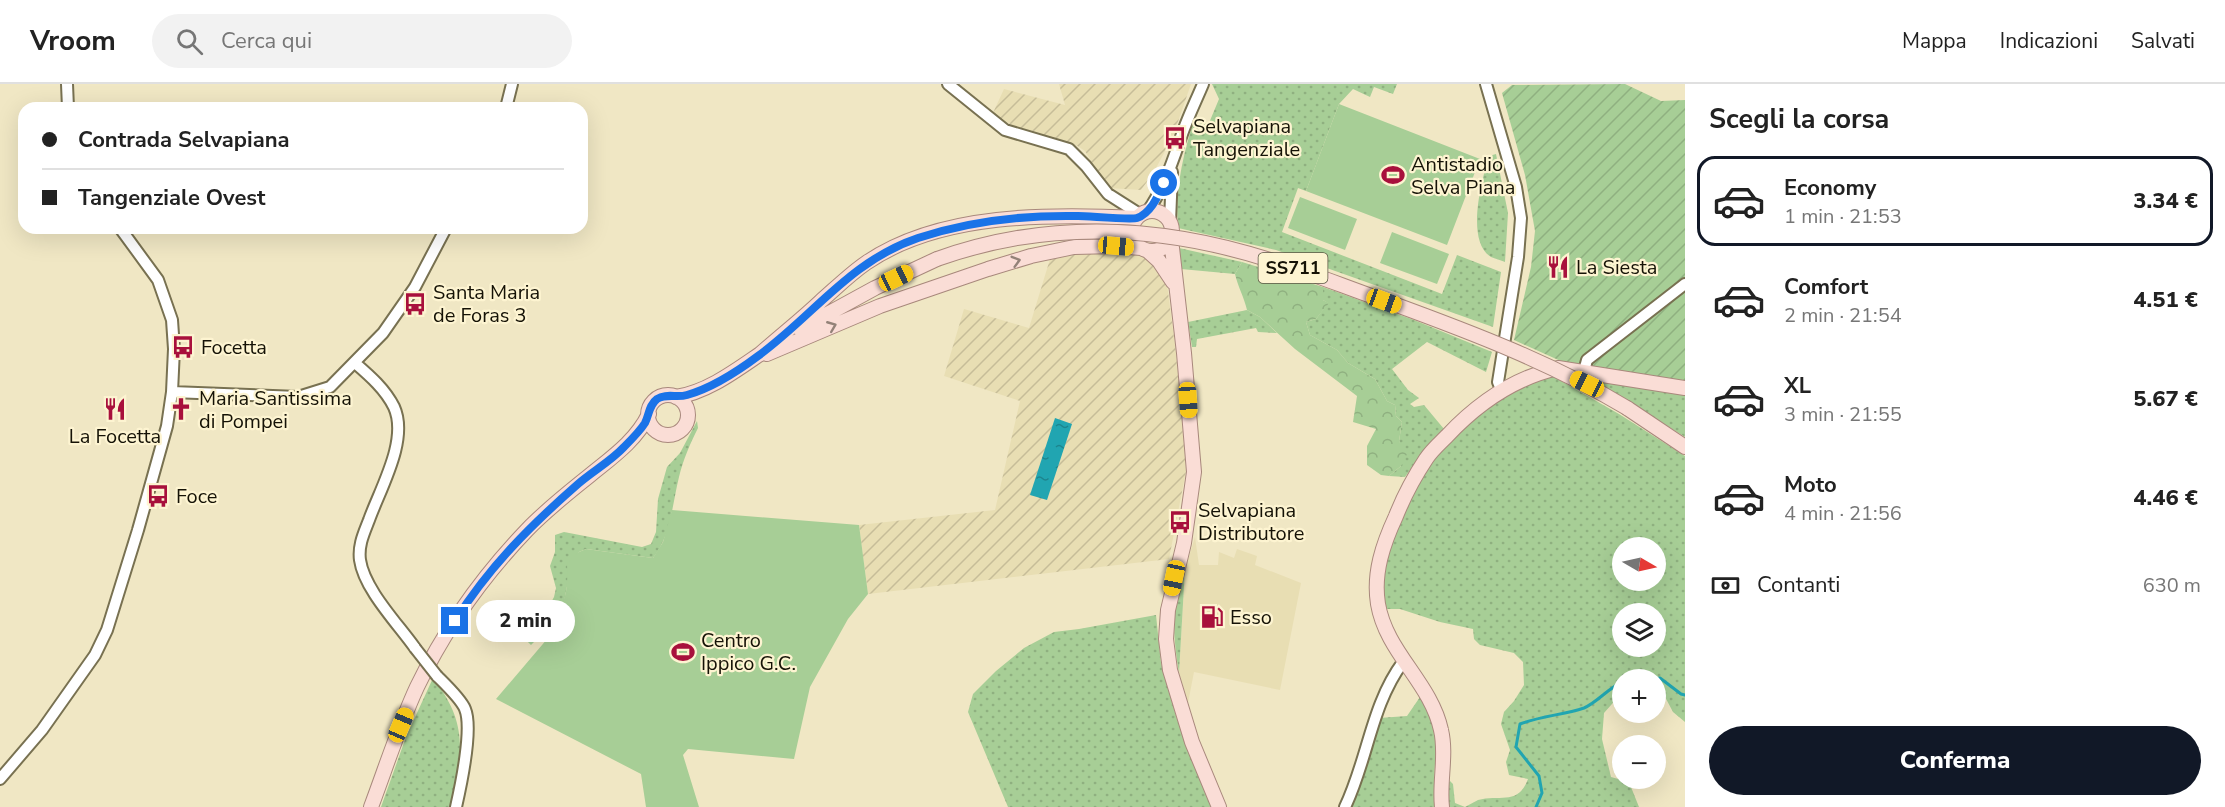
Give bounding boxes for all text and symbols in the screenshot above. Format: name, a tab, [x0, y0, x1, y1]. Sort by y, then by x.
search box	[152, 14, 572, 68]
text: Vroom	[30, 22, 116, 60]
icon: search	[173, 25, 206, 58]
text: Cerca qui	[221, 26, 312, 56]
text: Mappa	[1902, 27, 1967, 55]
text: Indicazioni	[2000, 27, 2098, 55]
text: Salvati	[2131, 27, 2195, 55]
text: Scegli la corsa	[1709, 101, 1889, 138]
place label: Selvapiana Tangenziale	[1193, 113, 1300, 163]
text: Contrada Selvapiana	[78, 125, 290, 155]
bus stop icon: Selvapiana Tangenziale	[1162, 125, 1188, 151]
place label: Antistadio Selva Piana	[1411, 151, 1515, 201]
sports icon: Antistadio Selva Piana	[1380, 162, 1406, 188]
route start	[1150, 169, 1177, 196]
text: Economy	[1784, 173, 1876, 203]
icon: car	[1712, 174, 1766, 228]
text: Tangenziale Ovest	[78, 183, 265, 213]
text: 3.34 €	[2133, 186, 2198, 216]
text: 1 min · 21:53	[1784, 203, 1902, 230]
car	[1097, 235, 1135, 257]
road number: SS711	[1258, 253, 1328, 283]
restaurant icon: La Siesta	[1545, 254, 1571, 280]
place label: La Siesta	[1576, 254, 1657, 281]
one-way arrow	[1011, 255, 1021, 268]
car	[876, 262, 916, 294]
text: Comfort	[1784, 272, 1868, 302]
icon: car	[1712, 273, 1766, 327]
place label: Santa Maria de Foras 3	[433, 279, 540, 329]
text: 4.51 €	[2133, 285, 2198, 315]
car	[1364, 286, 1404, 316]
bus stop icon: Santa Maria de Foras 3	[402, 291, 428, 317]
text: 2 min · 21:54	[1784, 302, 1902, 329]
one-way arrow	[826, 320, 837, 333]
bus stop icon: Focetta	[170, 334, 196, 360]
place label: Focetta	[201, 334, 267, 361]
car	[1567, 368, 1607, 400]
text: XL	[1784, 371, 1811, 401]
icon: car	[1712, 372, 1766, 426]
car	[1178, 381, 1198, 419]
text: 5.67 €	[2133, 384, 2198, 414]
place label: Maria Santissima di Pompei	[199, 385, 352, 435]
restaurant icon: La Focetta	[102, 396, 128, 422]
church icon: Maria Santissima di Pompei	[168, 396, 194, 422]
text: 3 min · 21:55	[1784, 401, 1902, 428]
place label: La Focetta	[69, 423, 161, 450]
text: Moto	[1784, 470, 1837, 500]
icon: car	[1712, 471, 1766, 525]
bus stop icon: Foce	[145, 483, 171, 509]
place label: Foce	[176, 483, 217, 510]
text: 4.46 €	[2133, 483, 2198, 513]
place label: Selvapiana Distributore	[1198, 497, 1304, 547]
text: 4 min · 21:56	[1784, 500, 1902, 527]
bus stop icon: Selvapiana Distributore	[1167, 509, 1193, 535]
north arrow	[1612, 537, 1666, 591]
map controls	[1612, 537, 1666, 789]
car	[1161, 559, 1187, 597]
icon: cash	[1709, 569, 1742, 602]
text: Contanti	[1757, 570, 1840, 600]
text: 630 m	[2143, 572, 2201, 599]
callout: 2 min	[476, 600, 575, 642]
button: layers	[1612, 603, 1666, 657]
fuel station icon: Esso	[1199, 604, 1225, 630]
place label: Esso	[1230, 604, 1272, 631]
route end	[441, 607, 468, 634]
text: 2 min	[499, 607, 552, 634]
place label: Centro Ippico G.C.	[701, 627, 796, 677]
sports icon: Centro Ippico G.C.	[670, 639, 696, 665]
button: +	[1612, 669, 1666, 723]
car	[386, 705, 416, 745]
button: Conferma	[1709, 726, 2201, 795]
button: −	[1612, 735, 1666, 789]

